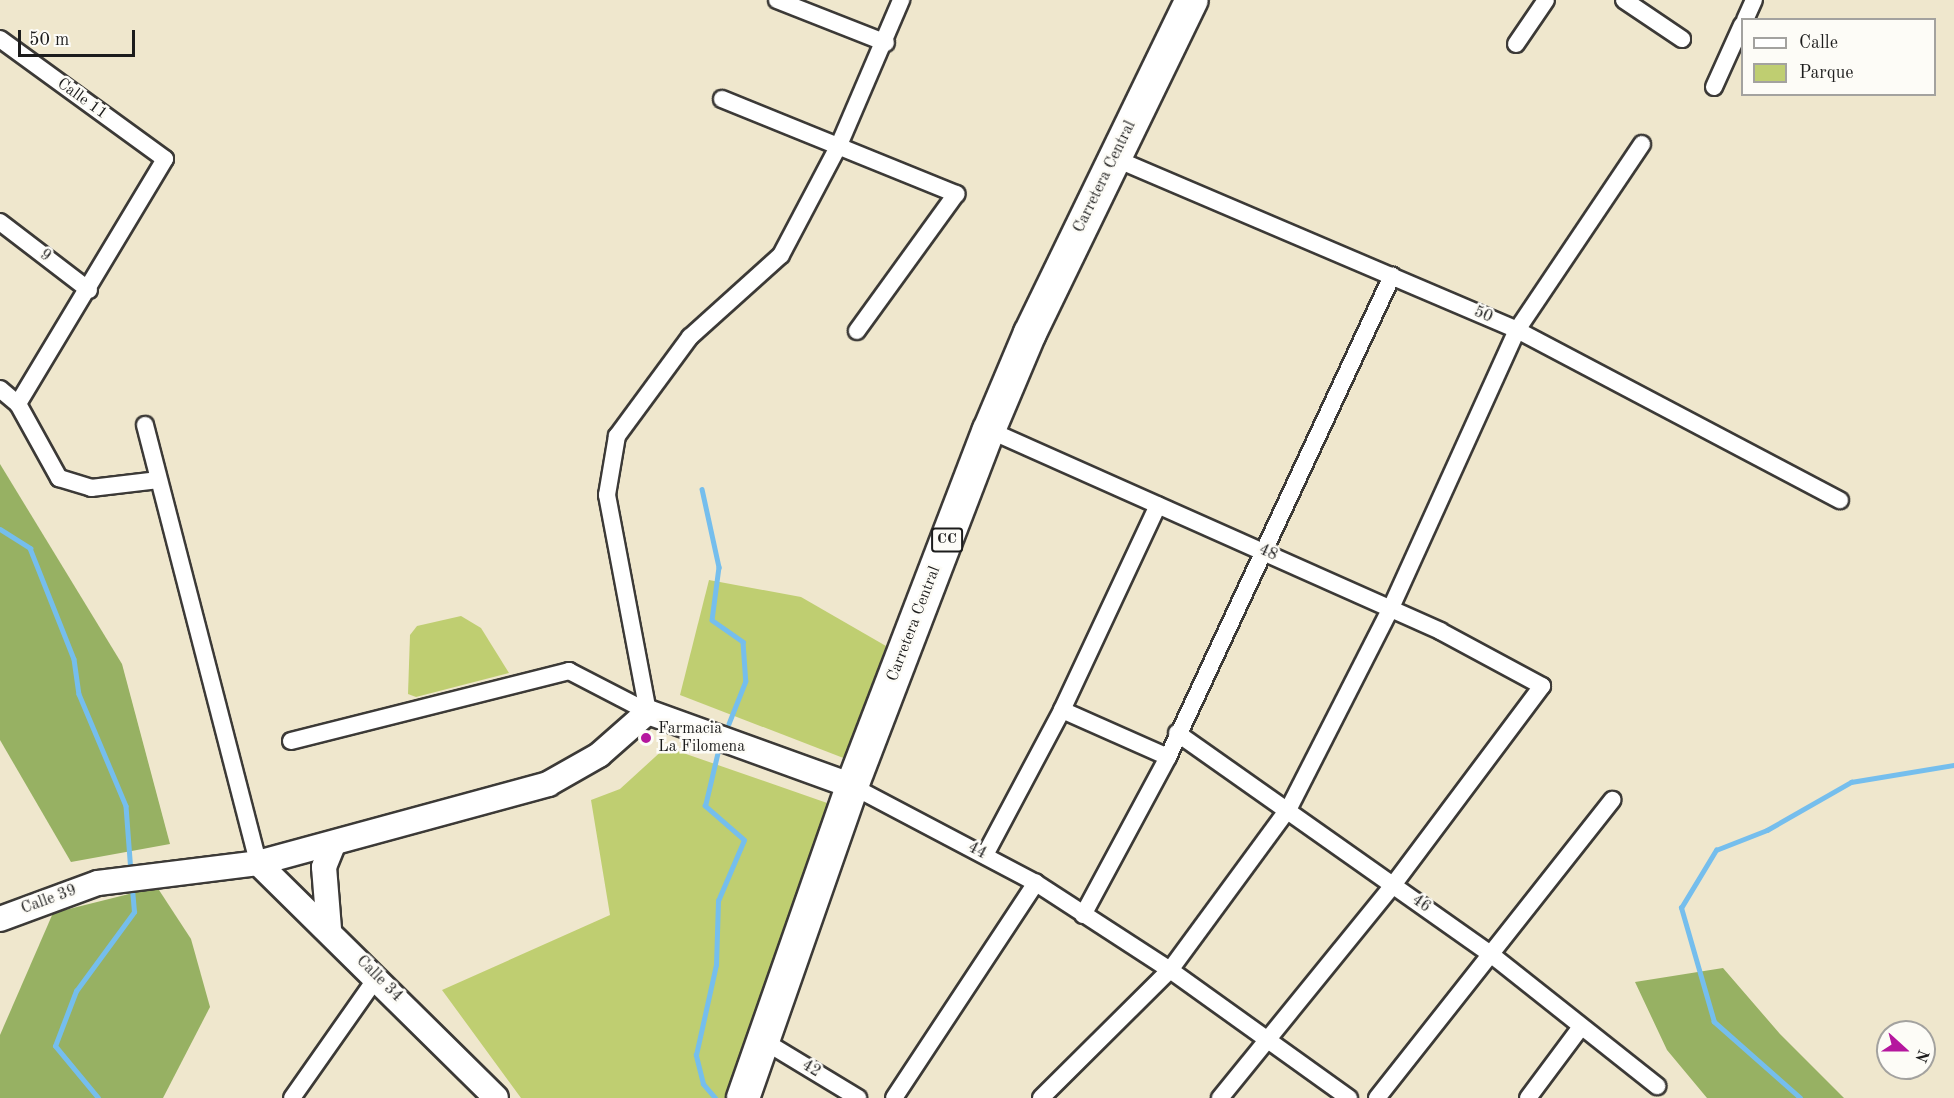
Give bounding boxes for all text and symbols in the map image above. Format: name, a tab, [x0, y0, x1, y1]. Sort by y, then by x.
scale bar	[21, 18, 138, 56]
legend	[1741, 18, 1936, 96]
text: 50 m	[29, 31, 69, 49]
text: Calle	[1799, 34, 1838, 52]
text: Parque	[1799, 64, 1854, 82]
street label: Calle 11	[53, 74, 111, 124]
street label: Carretera Central	[1070, 118, 1140, 236]
street label: 9	[36, 246, 54, 266]
street label: 50	[1471, 303, 1495, 327]
road number: CC	[930, 528, 964, 552]
street label: 48	[1256, 540, 1280, 566]
street label: Carretera Central	[883, 564, 945, 684]
place label: Farmacia La Filomena	[658, 719, 745, 757]
marker: Farmacia La Filomena	[639, 731, 653, 745]
street label: 44	[964, 838, 990, 864]
street label: Calle 39	[19, 881, 79, 919]
street label: 46	[1408, 891, 1434, 917]
street label: Calle 34	[352, 952, 406, 1006]
north arrow	[1876, 1020, 1936, 1080]
text: N	[1911, 1047, 1931, 1064]
street label: 42	[798, 1056, 824, 1082]

